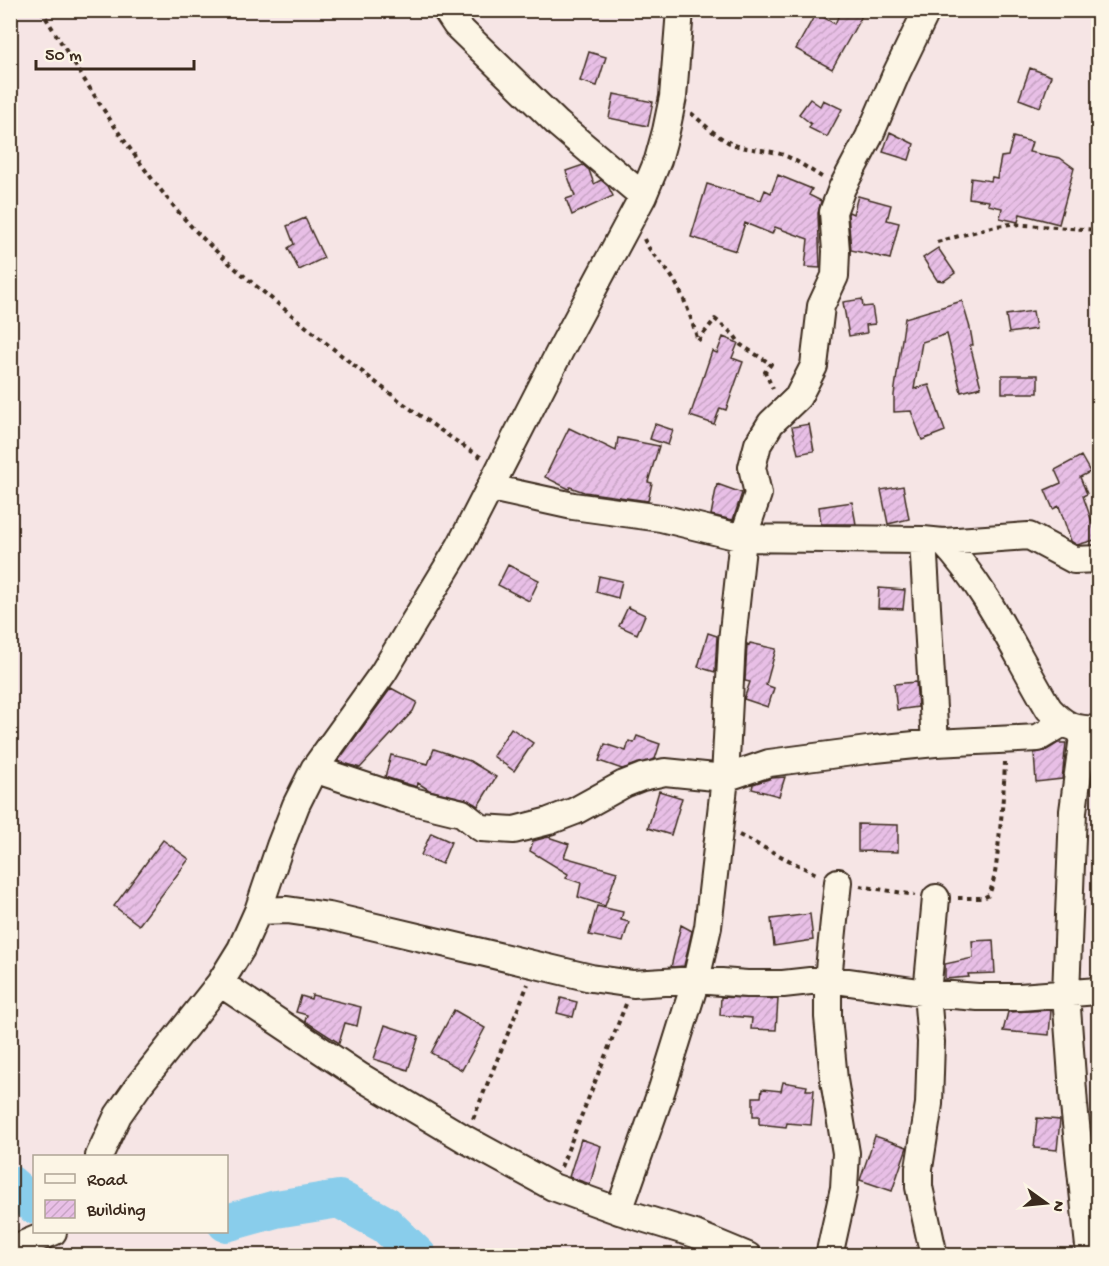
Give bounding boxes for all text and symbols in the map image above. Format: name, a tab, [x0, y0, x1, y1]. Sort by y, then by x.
scale bar	[36, 33, 194, 71]
text: 50 m	[45, 46, 82, 67]
legend	[33, 1155, 228, 1233]
text: Road	[87, 1171, 128, 1192]
north arrow	[1016, 1173, 1076, 1233]
text: N	[1046, 1198, 1068, 1214]
text: Building	[86, 1201, 146, 1222]

